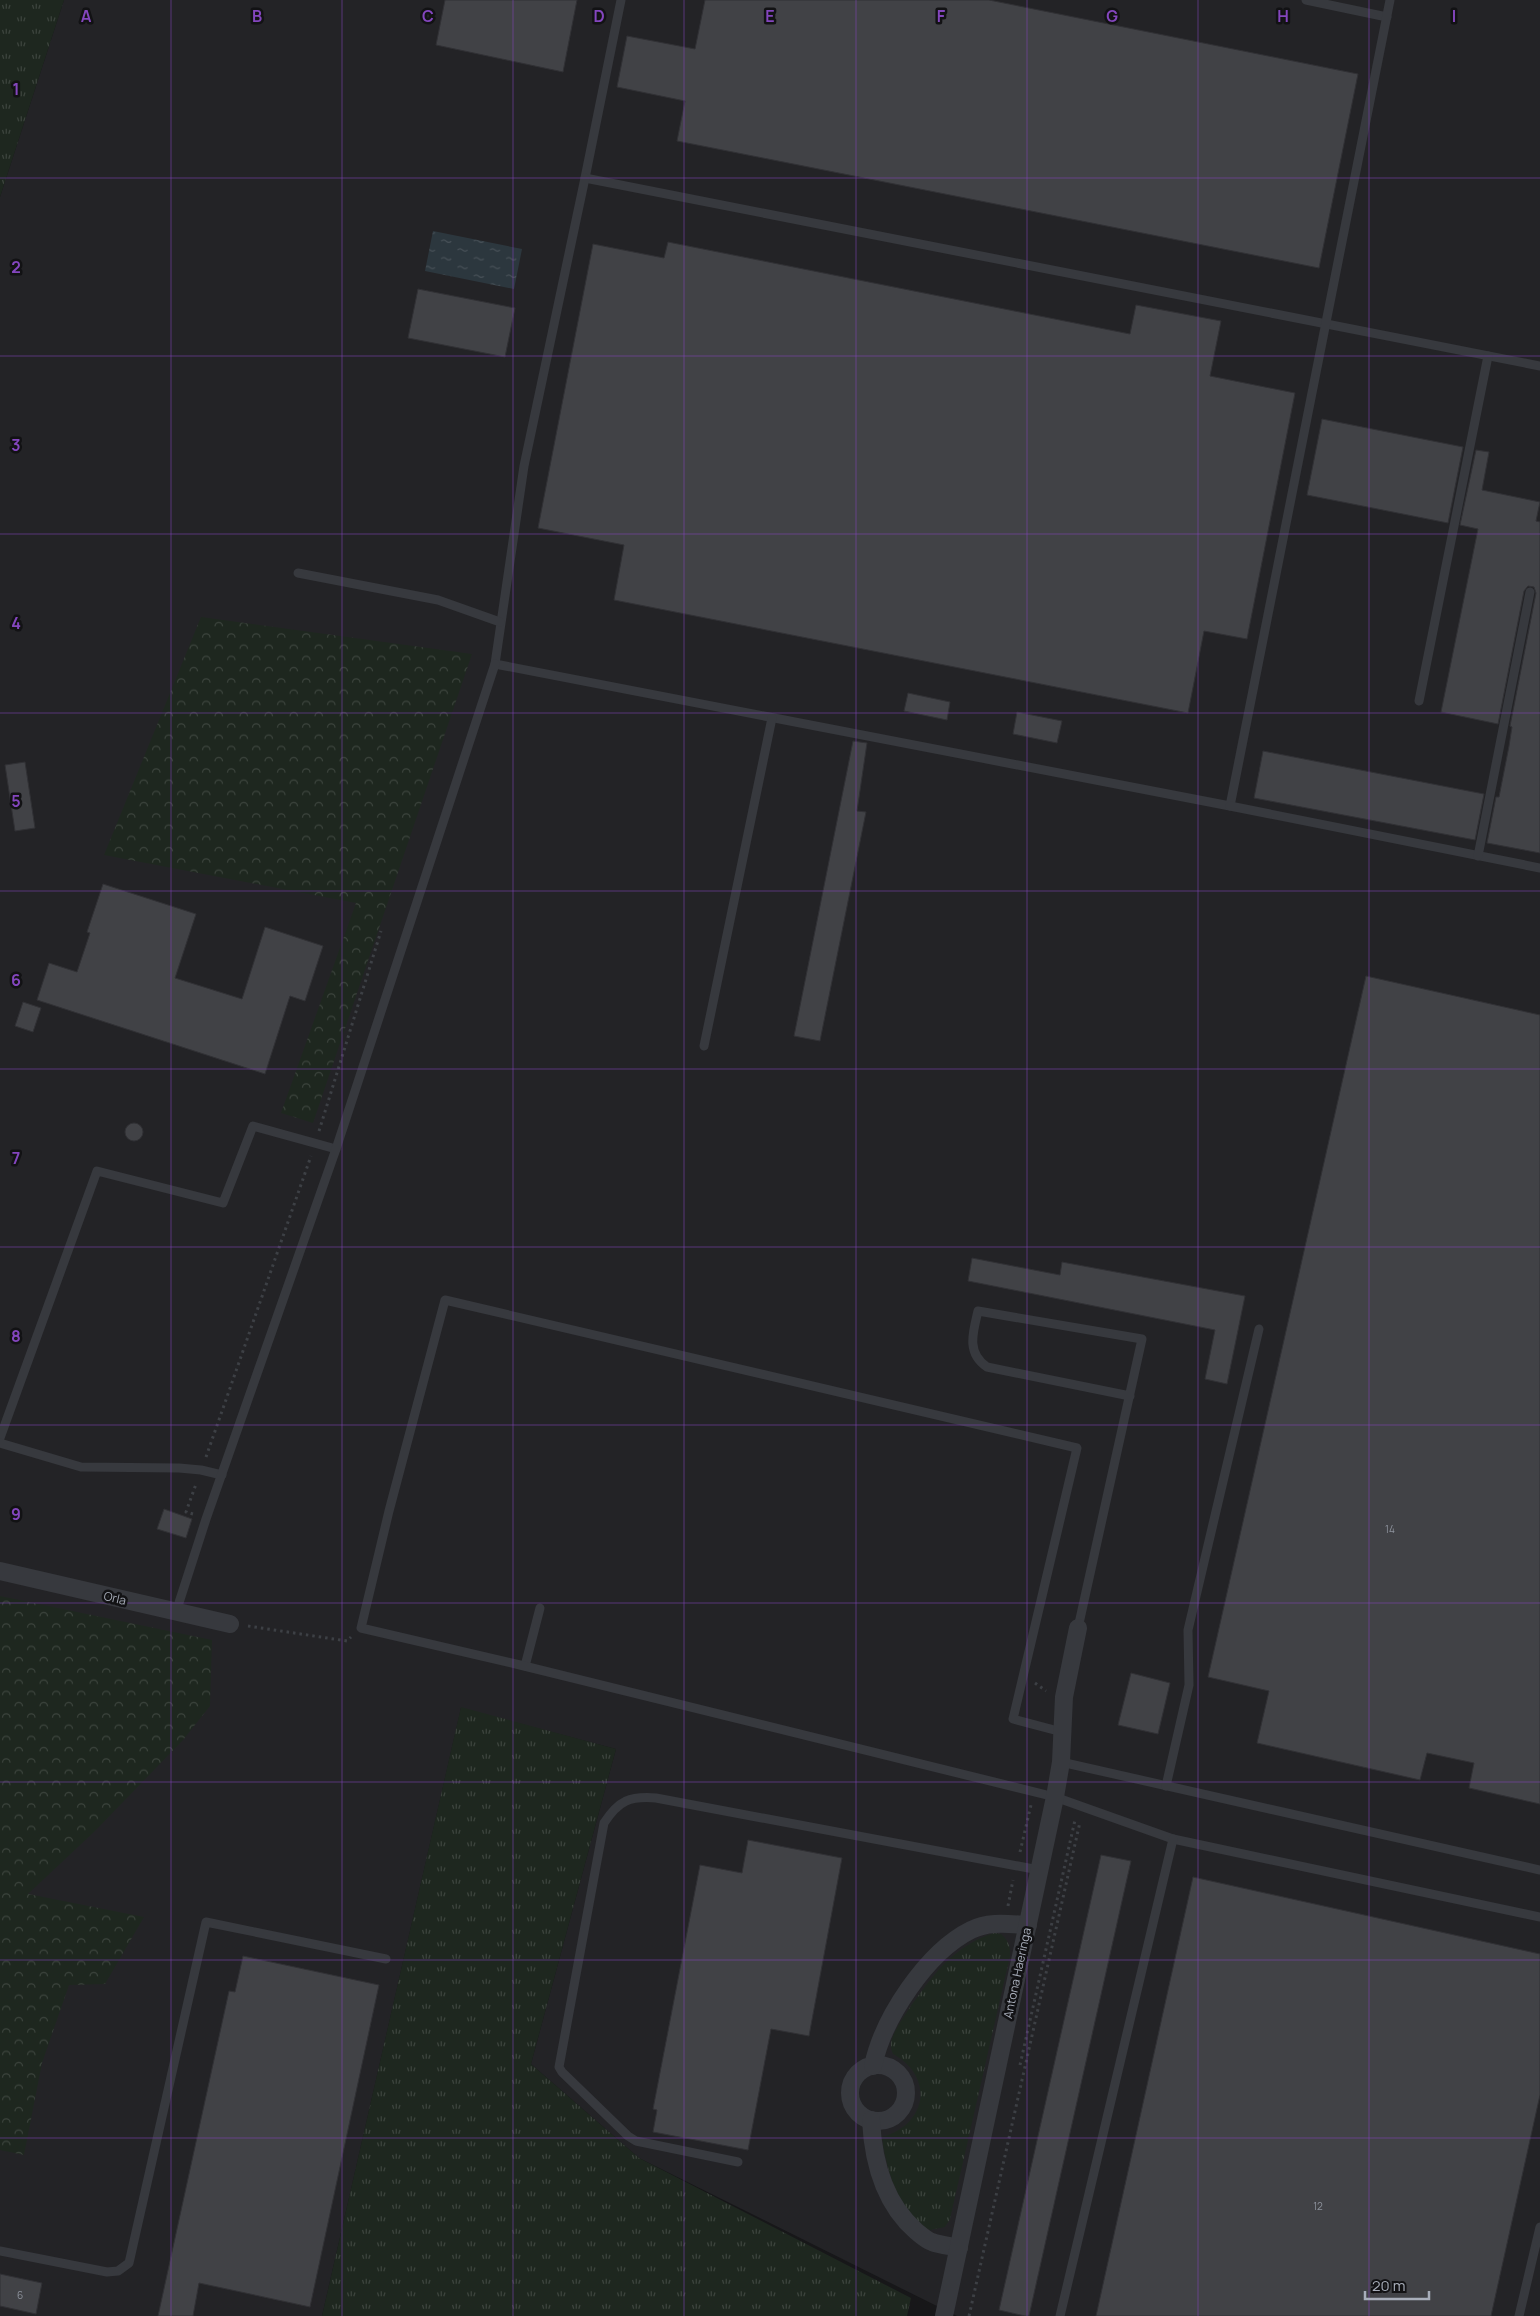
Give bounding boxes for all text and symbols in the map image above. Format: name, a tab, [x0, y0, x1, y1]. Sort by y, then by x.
text: A	[81, 5, 92, 27]
text: B	[252, 5, 262, 27]
text: C	[422, 5, 434, 27]
text: D	[593, 5, 605, 27]
text: E	[765, 5, 775, 27]
text: F	[937, 5, 946, 27]
text: G	[1106, 5, 1118, 27]
text: H	[1277, 5, 1289, 27]
text: I	[1452, 5, 1456, 27]
text: 1	[12, 78, 20, 100]
text: 2	[11, 256, 21, 278]
text: 3	[11, 434, 21, 456]
text: 4	[11, 612, 21, 634]
text: 5	[11, 790, 21, 812]
text: 6	[11, 969, 21, 991]
text: 7	[12, 1147, 20, 1169]
text: 8	[11, 1325, 21, 1347]
text: 9	[11, 1503, 21, 1525]
house number: 14	[1385, 1522, 1395, 1536]
street label: Orla	[102, 1587, 128, 1609]
street label: Antona Haeringa	[999, 1926, 1035, 2020]
house number: 12	[1313, 2199, 1323, 2213]
scale bar	[1365, 2268, 1429, 2300]
text: 20 m	[1372, 2275, 1405, 2296]
house number: 6	[17, 2288, 23, 2302]

